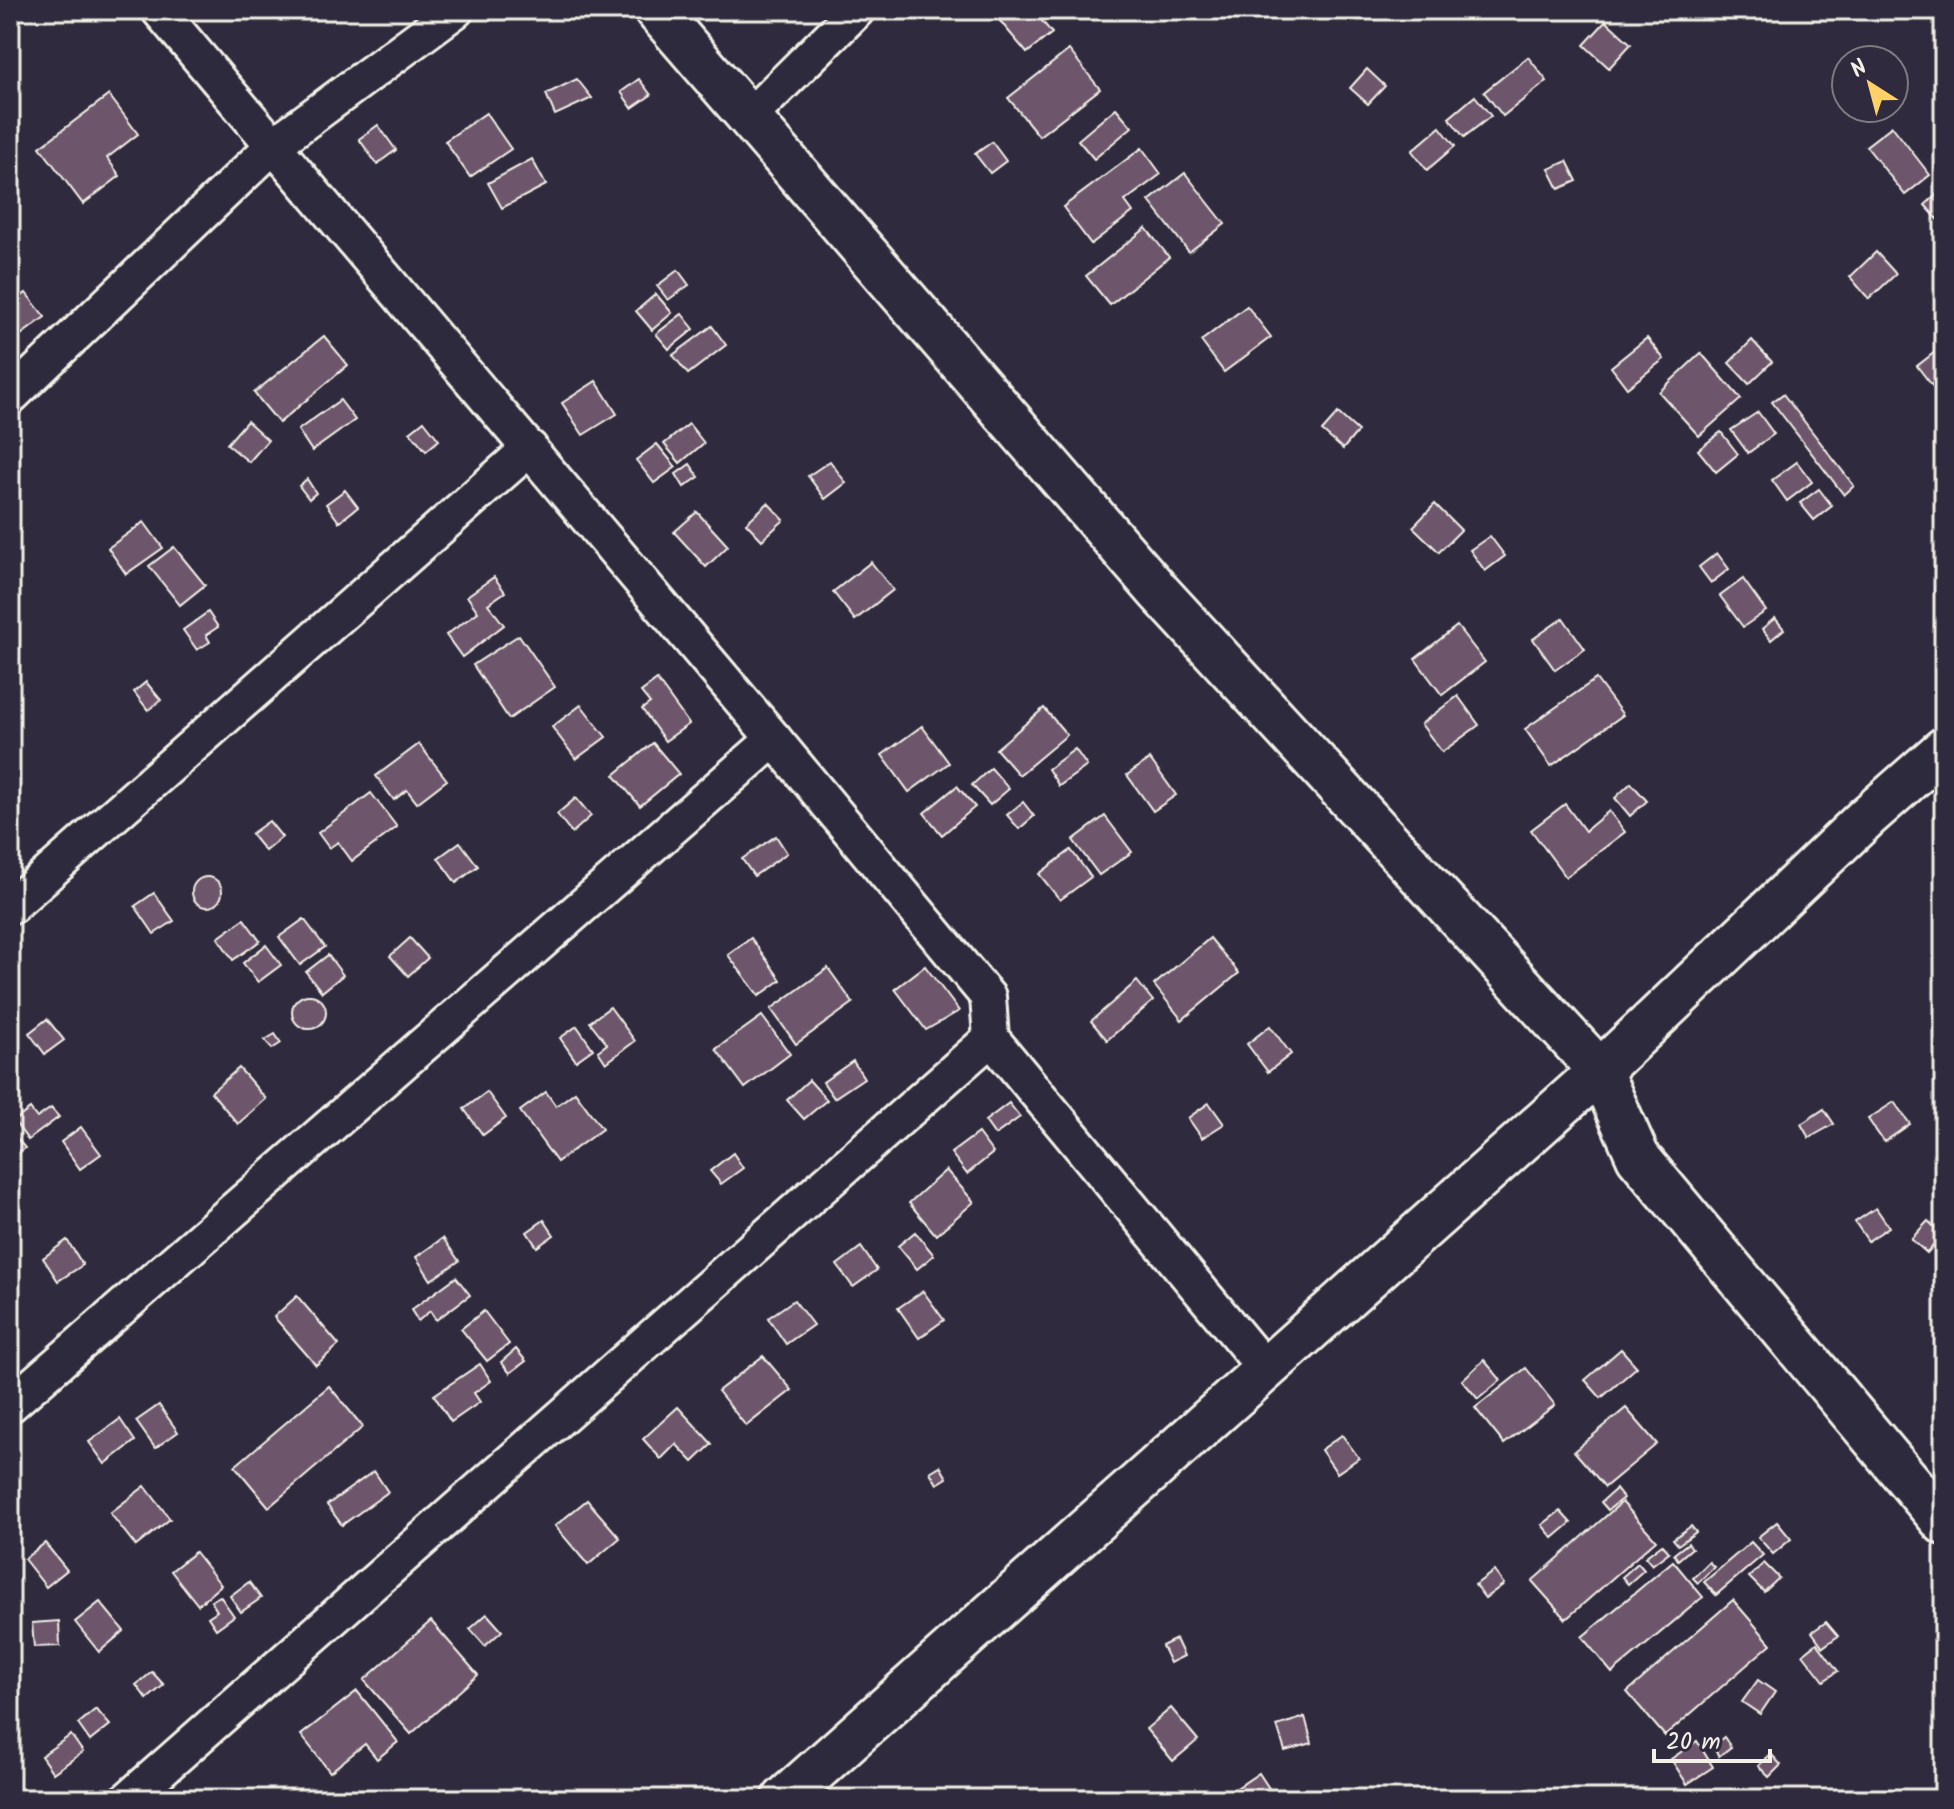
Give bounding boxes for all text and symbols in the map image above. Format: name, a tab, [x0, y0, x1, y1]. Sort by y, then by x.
north arrow	[1830, 44, 1910, 124]
text: N	[1844, 52, 1876, 88]
scale bar	[1654, 1713, 1770, 1763]
text: 20 m	[1666, 1723, 1721, 1762]

